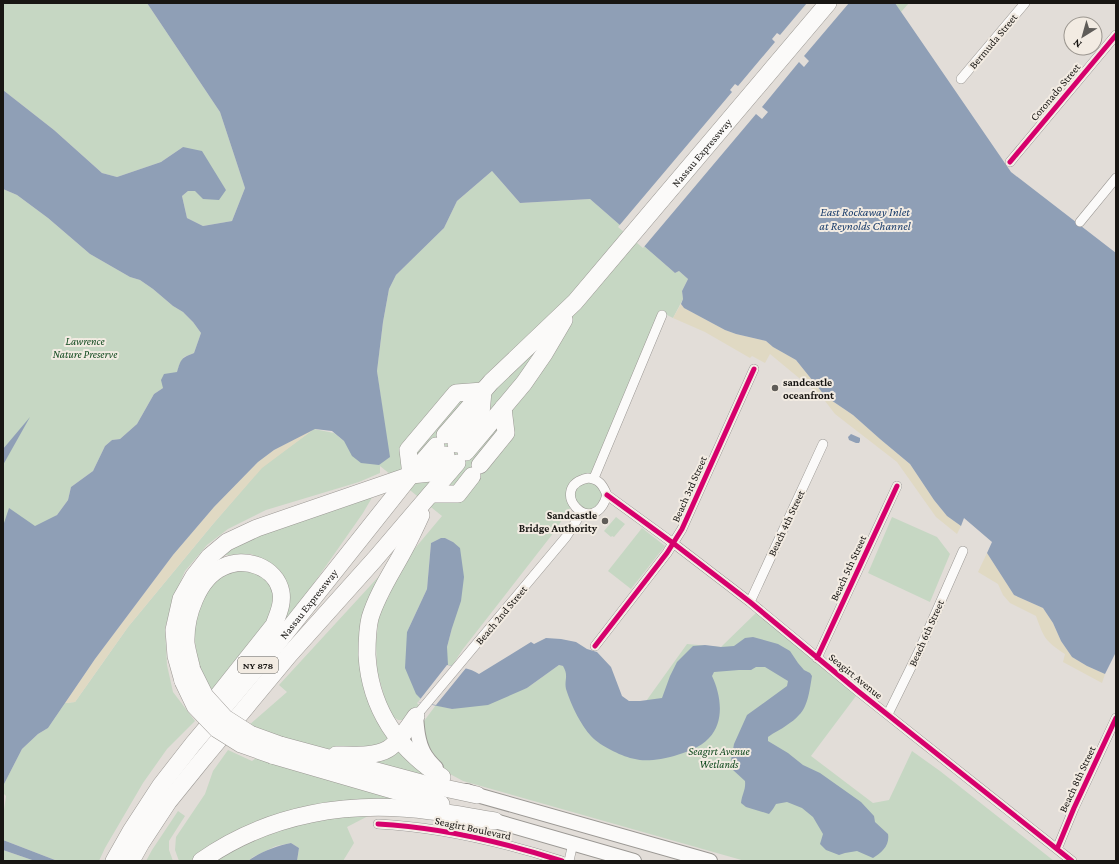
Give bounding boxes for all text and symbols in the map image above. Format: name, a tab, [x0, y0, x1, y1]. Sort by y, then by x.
street label: Bermuda Street	[966, 11, 1020, 71]
north arrow	[1063, 16, 1103, 56]
text: N	[1070, 37, 1084, 51]
street label: Coronado Street	[1028, 61, 1083, 123]
street label: Nassau Expressway	[669, 115, 735, 189]
water label: East Rockaway Inlet at Reynolds Channel	[819, 205, 912, 233]
park label: Lawrence Nature Preserve	[53, 335, 118, 360]
place label: sandcastle oceanfront	[783, 376, 834, 401]
marker: sandcastle oceanfront	[770, 383, 780, 393]
street label: Beach 3rd Street	[669, 454, 709, 524]
street label: Beach 4th Street	[765, 488, 807, 558]
place label: Sandcastle Bridge Authority	[519, 509, 598, 534]
marker: Sandcastle Bridge Authority	[600, 516, 610, 526]
street label: Beach 5th Street	[828, 533, 869, 603]
street label: Nassau Expressway	[277, 566, 341, 641]
street label: Beach 2nd Street	[473, 583, 529, 647]
street label: Beach 6th Street	[906, 598, 946, 668]
street label: Seagirt Avenue	[826, 651, 885, 702]
road number: NY 878	[238, 657, 278, 673]
street label: Beach 8th Street	[1056, 744, 1098, 814]
park label: Seagirt Avenue Wetlands	[688, 745, 751, 770]
street label: Seagirt Boulevard	[434, 814, 512, 843]

